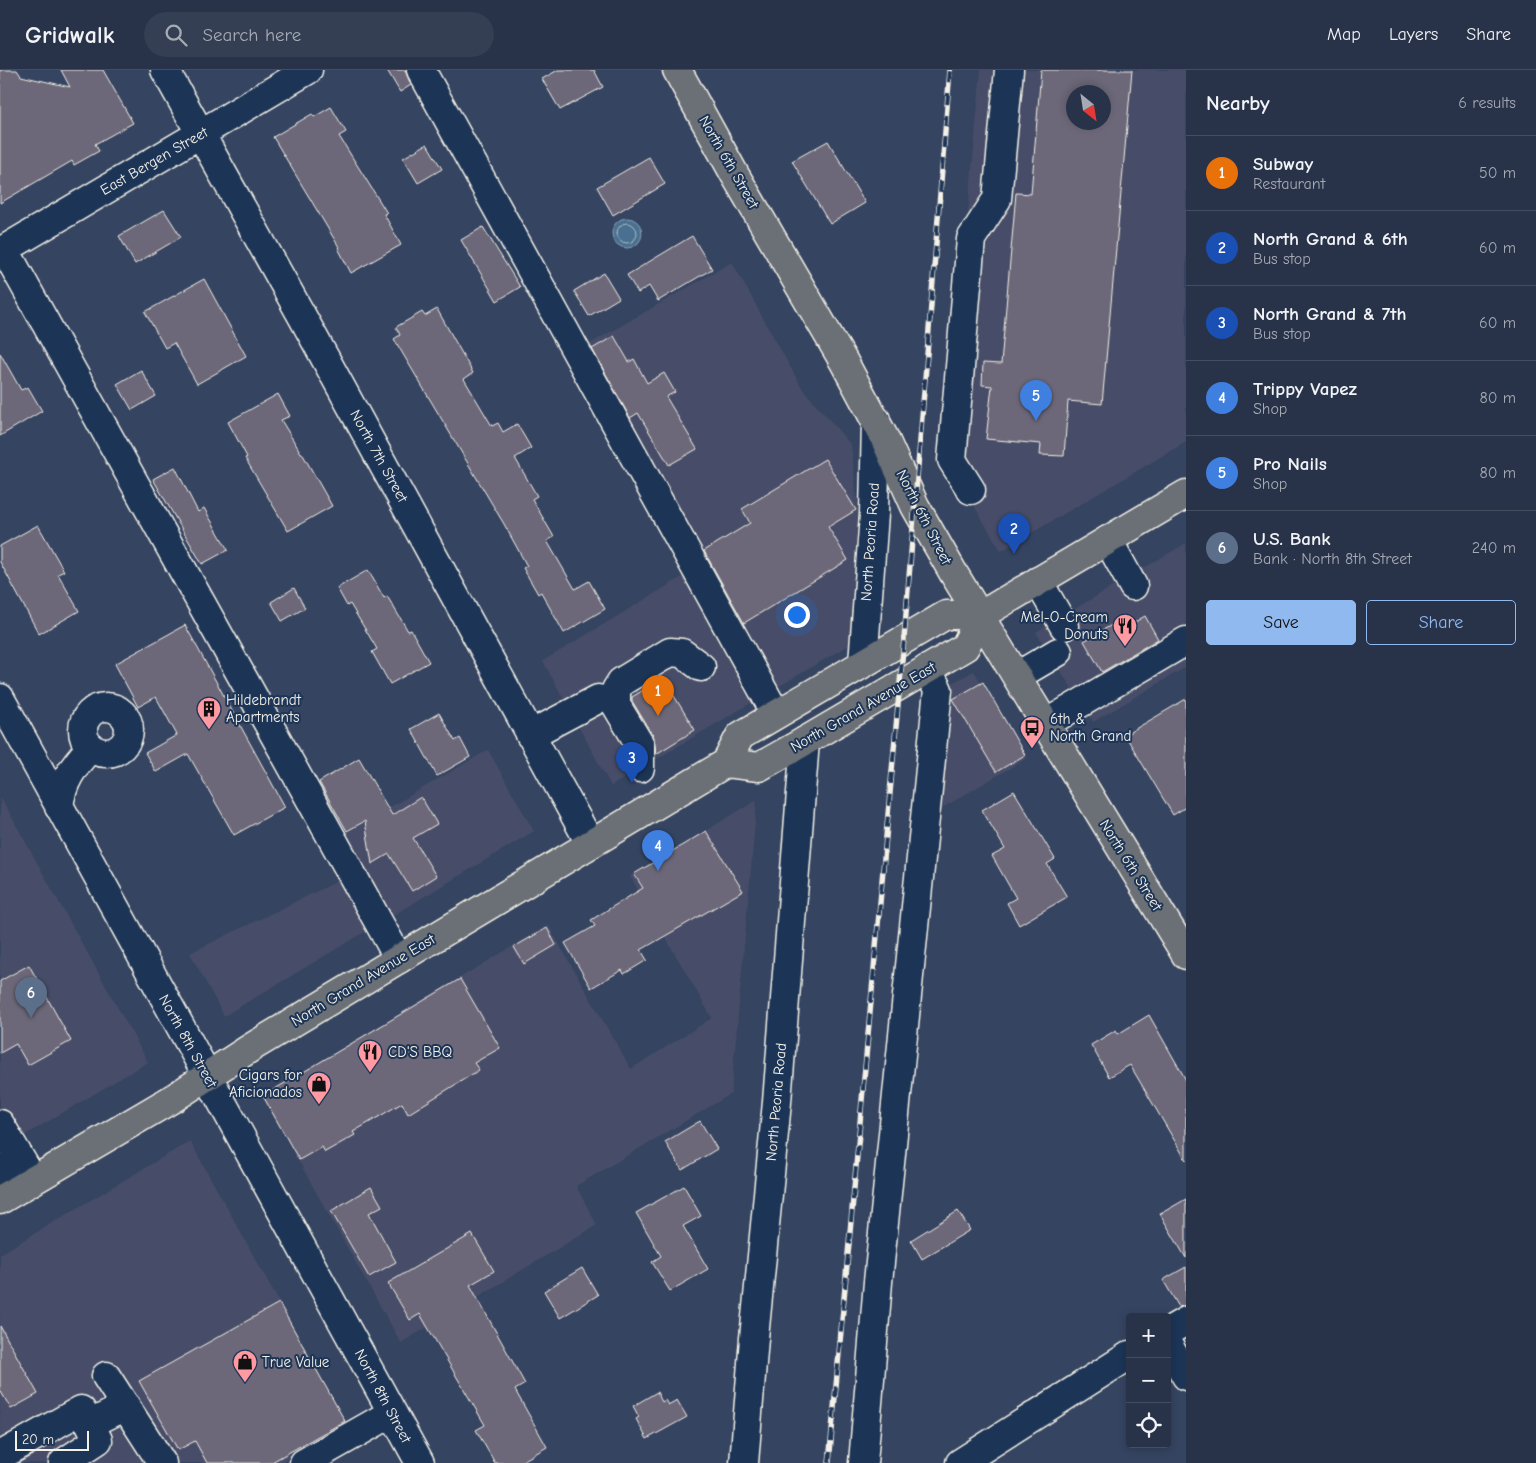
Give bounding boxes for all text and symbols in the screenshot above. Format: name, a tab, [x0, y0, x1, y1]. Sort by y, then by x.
search box	[144, 12, 494, 57]
text: Gridwalk	[25, 21, 114, 49]
icon: search	[162, 21, 190, 49]
text: Search here	[202, 24, 301, 46]
text: Map	[1327, 24, 1361, 45]
text: Layers	[1389, 24, 1438, 45]
text: Share	[1466, 24, 1511, 45]
north arrow	[1066, 85, 1111, 130]
text: Nearby	[1206, 91, 1270, 115]
text: 6 results	[1458, 94, 1516, 112]
street label: North 6th Street	[695, 112, 763, 212]
street label: East Bergen Street	[97, 123, 211, 199]
text: Subway	[1253, 153, 1313, 175]
text: 1	[1219, 164, 1225, 182]
text: 50 m	[1479, 164, 1516, 182]
text: Restaurant	[1253, 175, 1325, 193]
text: North Grand & 6th	[1253, 228, 1408, 250]
text: 2	[1218, 239, 1226, 257]
text: 60 m	[1479, 239, 1516, 257]
text: Bus stop	[1253, 250, 1311, 268]
text: North Grand & 7th	[1253, 303, 1407, 325]
text: 3	[1218, 314, 1226, 332]
text: 60 m	[1479, 314, 1516, 332]
text: Bus stop	[1253, 325, 1311, 343]
text: Trippy Vapez	[1253, 378, 1357, 400]
pin: 5	[1020, 380, 1052, 421]
text: 4	[1218, 389, 1226, 407]
text: 80 m	[1479, 389, 1516, 407]
text: Shop	[1253, 400, 1287, 418]
street label: North 7th Street	[346, 407, 412, 506]
text: Pro Nails	[1253, 453, 1327, 475]
text: 5	[1218, 464, 1226, 482]
text: 80 m	[1479, 464, 1516, 482]
street label: North 6th Street	[892, 467, 956, 568]
text: Shop	[1253, 475, 1287, 493]
street label: North Peoria Road	[857, 482, 883, 602]
pin: 2	[998, 513, 1030, 554]
text: U.S. Bank	[1253, 528, 1331, 550]
text: 6	[1218, 539, 1226, 557]
text: 240 m	[1472, 539, 1516, 557]
text: Bank · North 8th Street	[1253, 550, 1412, 568]
button: Save	[1206, 600, 1356, 645]
button: Share	[1366, 600, 1516, 645]
your location	[784, 602, 810, 628]
place label: Mel-O-Cream Donuts	[1020, 608, 1108, 643]
restaurant icon: Mel-O-Cream Donuts	[1112, 613, 1138, 647]
street label: North Grand Avenue East	[787, 658, 939, 756]
pin: 1	[642, 675, 674, 716]
place label: Hildebrandt Apartments	[226, 691, 302, 726]
building icon: Hildebrandt Apartments	[196, 696, 222, 730]
place label: 6th & North Grand	[1050, 710, 1132, 745]
bus stop icon: 6th & North Grand	[1019, 715, 1045, 749]
pin: 3	[616, 742, 648, 783]
street label: North 6th Street	[1096, 816, 1167, 915]
pin: 4	[642, 830, 674, 871]
street label: North Grand Avenue East	[288, 930, 439, 1030]
pin: 6	[15, 977, 47, 1018]
street label: North 8th Street	[155, 991, 221, 1091]
restaurant icon: CD'S BBQ	[357, 1039, 383, 1073]
street label: North Peoria Road	[762, 1042, 790, 1162]
place label: CD'S BBQ	[388, 1043, 452, 1061]
place label: Cigars for Aficionados	[229, 1066, 302, 1101]
shop icon: Cigars for Aficionados	[306, 1071, 332, 1105]
map controls	[1126, 1313, 1171, 1448]
button: +	[1126, 1313, 1171, 1358]
street label: North 8th Street	[351, 1346, 416, 1447]
shop icon: True Value	[232, 1349, 258, 1383]
place label: True Value	[262, 1353, 330, 1371]
button: −	[1126, 1358, 1171, 1403]
button: locate	[1126, 1403, 1171, 1448]
scale bar	[15, 1428, 89, 1451]
text: 20 m	[22, 1431, 54, 1448]

